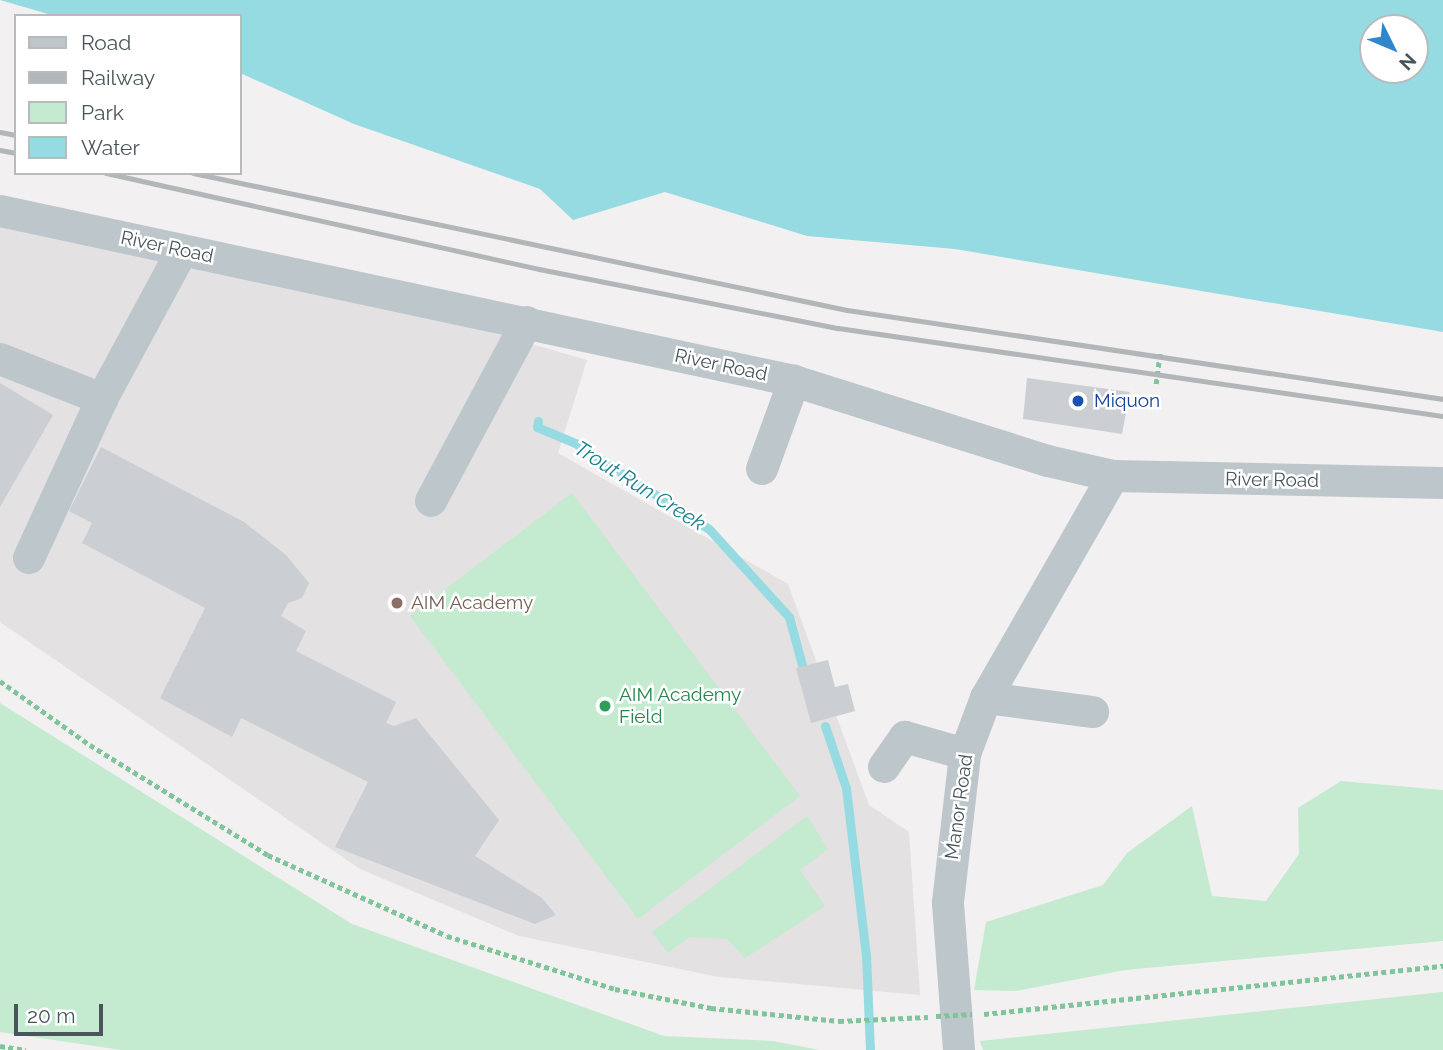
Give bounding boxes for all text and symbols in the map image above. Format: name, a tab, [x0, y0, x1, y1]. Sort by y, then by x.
legend	[14, 14, 242, 175]
north arrow	[1359, 14, 1429, 84]
text: Road	[81, 30, 131, 55]
text: N	[1395, 49, 1421, 75]
text: Railway	[81, 65, 155, 90]
text: Park	[81, 100, 124, 125]
text: Water	[81, 135, 140, 160]
street label: River Road	[118, 226, 216, 268]
street label: River Road	[672, 344, 770, 386]
place label: Miquon	[1094, 390, 1160, 412]
marker: Miquon	[1068, 391, 1088, 411]
water label: Trout Run Creek	[570, 436, 710, 536]
street label: River Road	[1225, 468, 1319, 492]
place label: AIM Academy	[411, 592, 534, 614]
marker: AIM Academy	[389, 595, 405, 611]
place label: AIM Academy Field	[619, 684, 742, 728]
marker: AIM Academy Field	[597, 698, 613, 714]
street label: Manor Road	[940, 753, 978, 861]
scale bar	[18, 990, 107, 1034]
text: 20 m	[27, 1003, 75, 1028]

